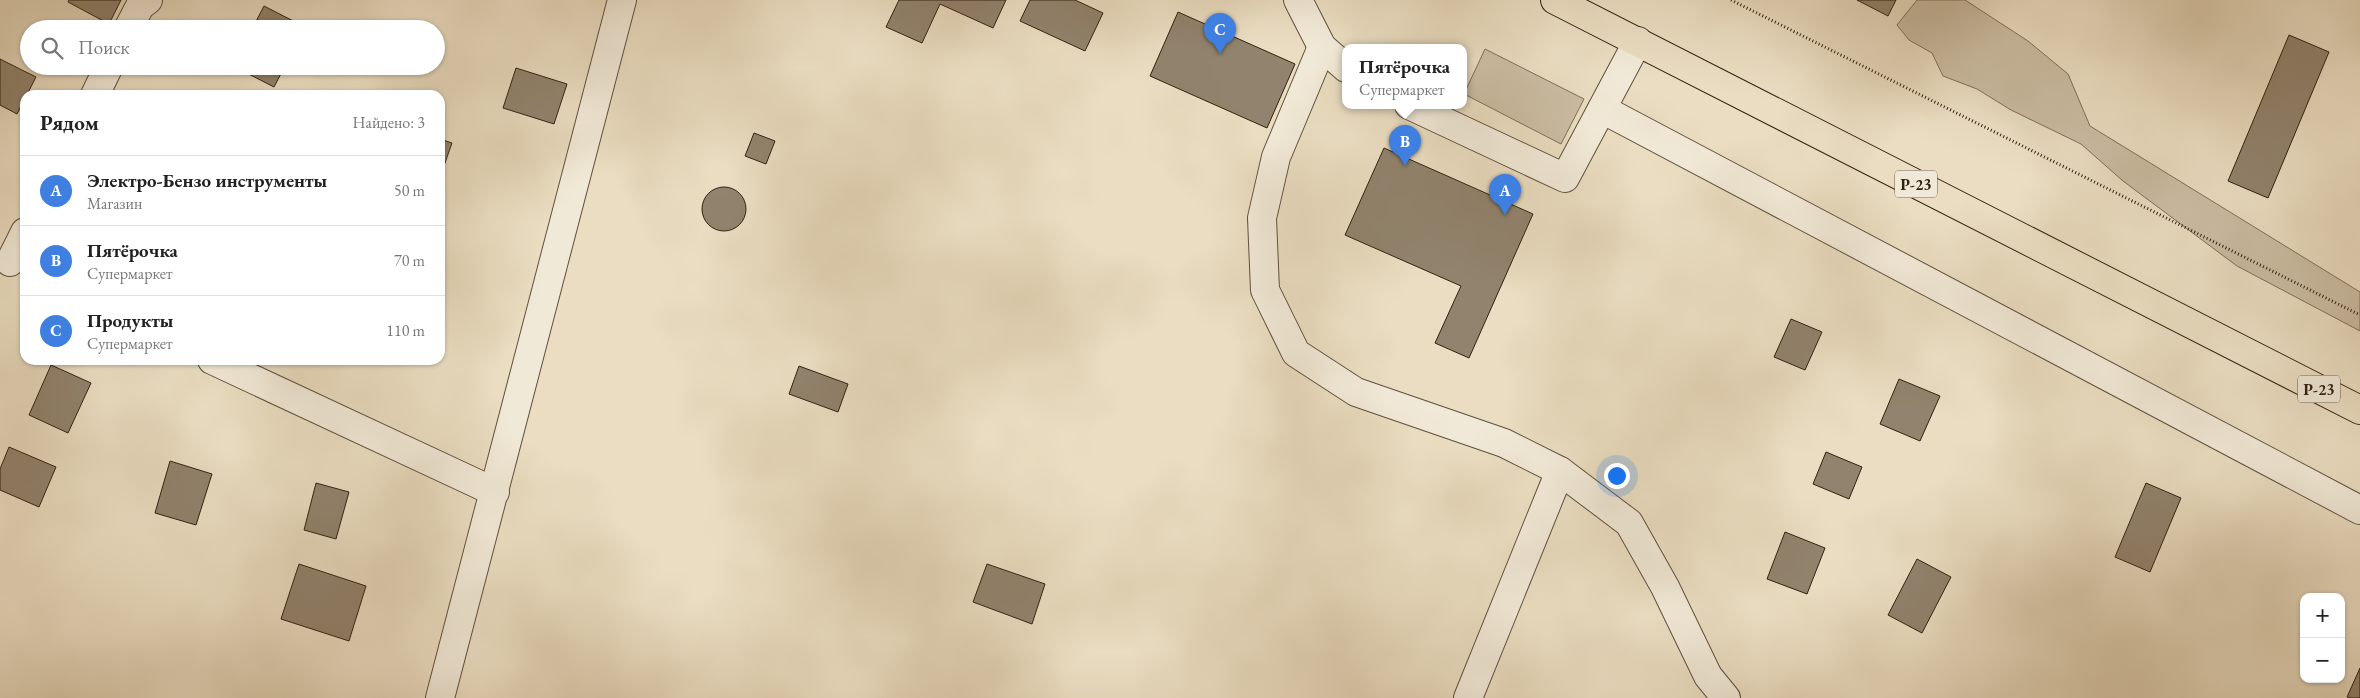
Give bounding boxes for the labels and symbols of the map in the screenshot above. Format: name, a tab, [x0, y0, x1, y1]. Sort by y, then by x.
pin: C	[1204, 13, 1236, 54]
pin: B	[1389, 125, 1421, 166]
road number: Р-23	[1895, 170, 1937, 198]
pin: A	[1489, 174, 1521, 215]
road number: Р-23	[2298, 376, 2340, 402]
your location	[1604, 463, 1630, 489]

